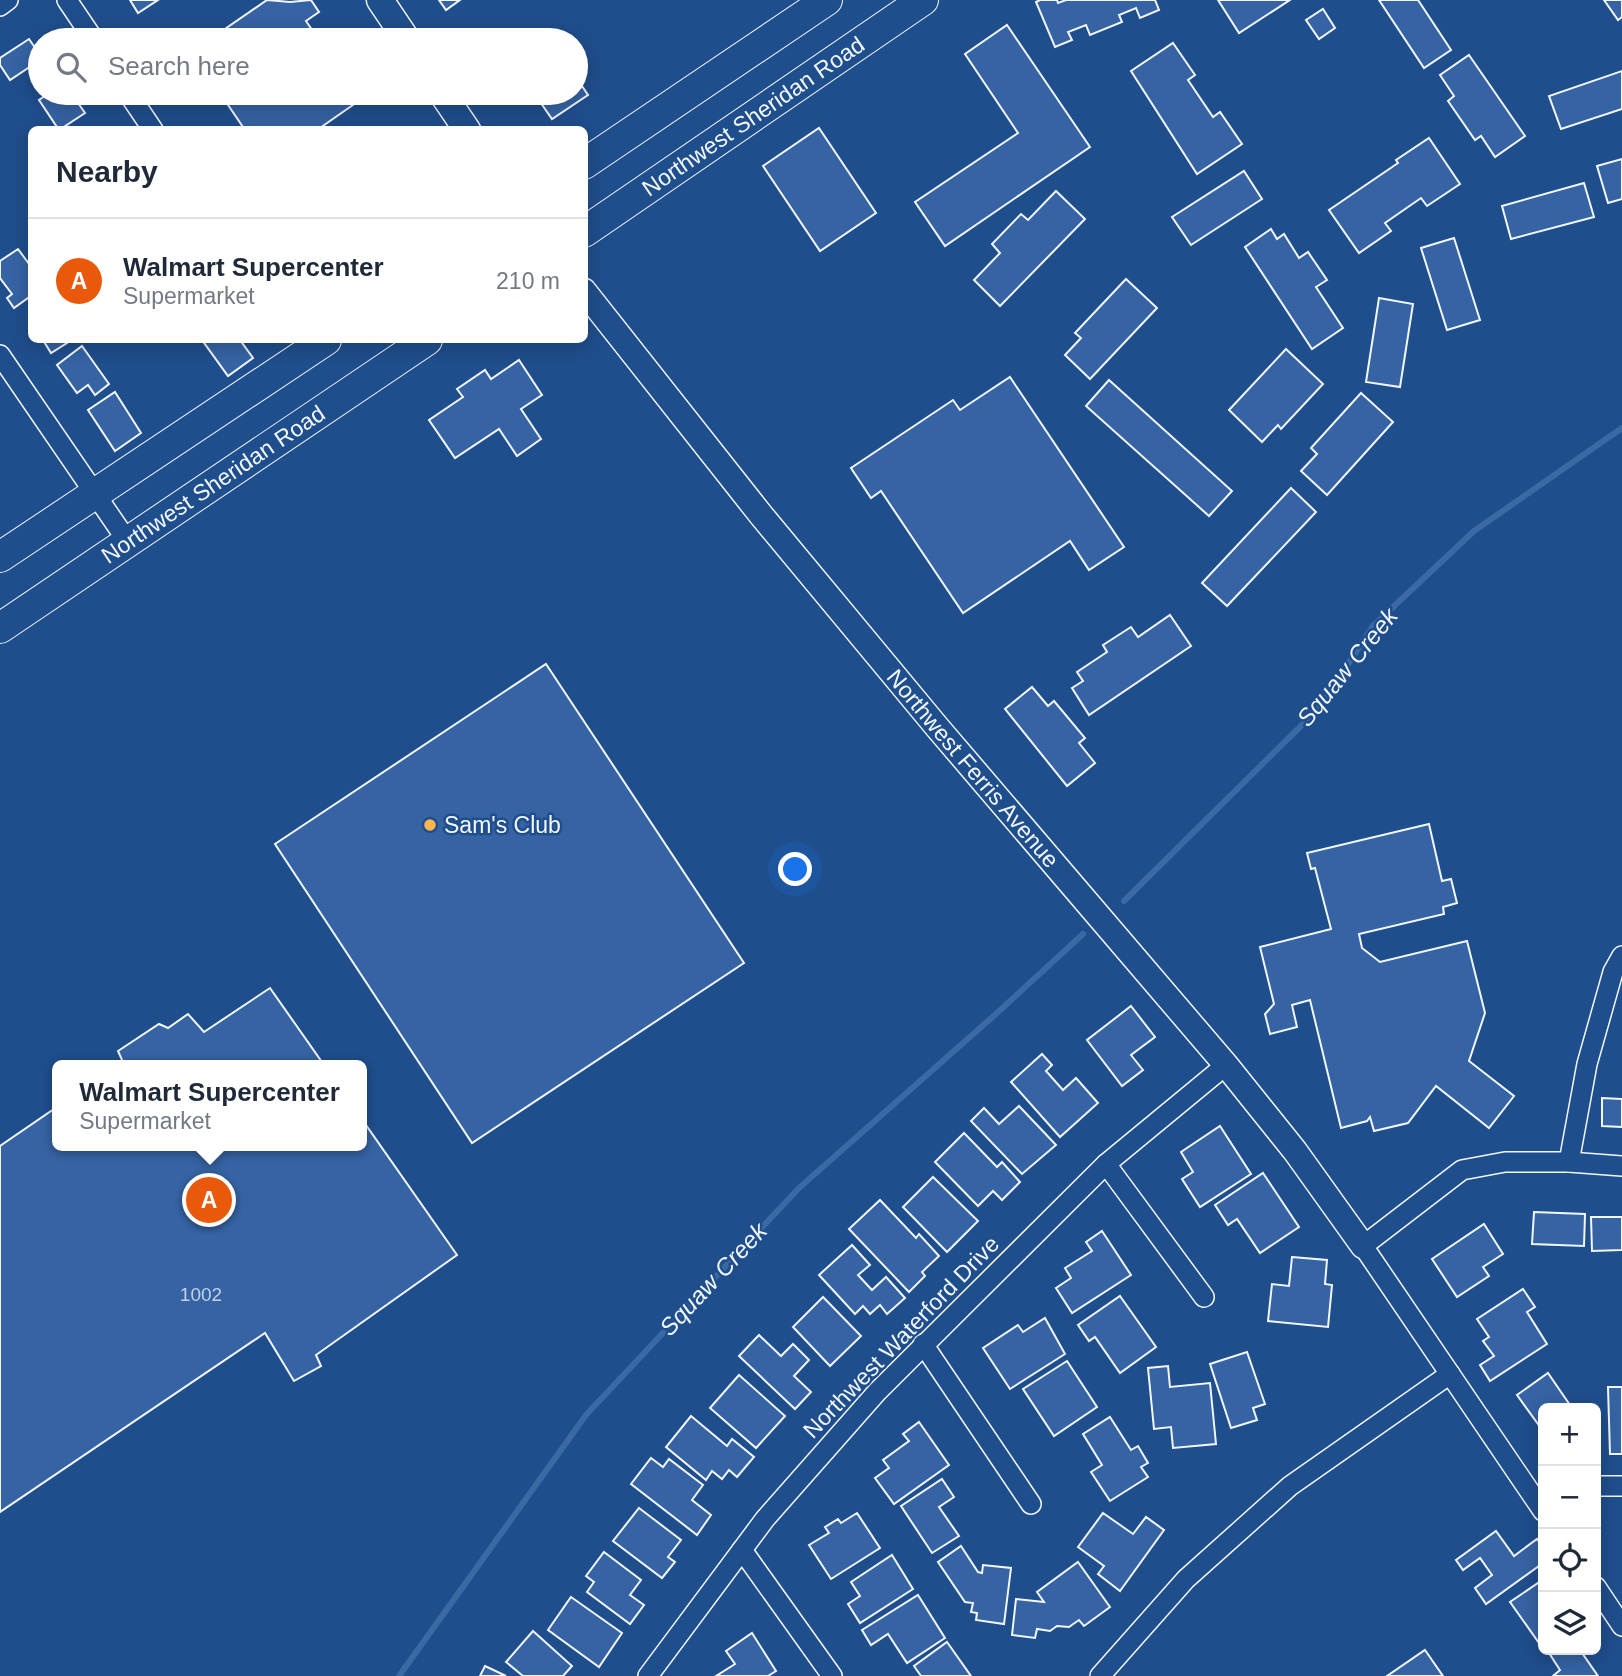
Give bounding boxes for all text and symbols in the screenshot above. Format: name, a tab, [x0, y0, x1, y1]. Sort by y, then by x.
search box	[28, 28, 588, 105]
street label: Northwest Sheridan Road	[637, 31, 869, 201]
icon: search	[52, 48, 90, 86]
text: Search here	[108, 51, 250, 81]
text: Nearby	[56, 155, 158, 188]
text: Walmart Supercenter	[123, 252, 384, 282]
text: A	[71, 268, 87, 294]
text: 210 m	[496, 268, 560, 294]
text: Supermarket	[123, 283, 255, 309]
street label: Northwest Sheridan Road	[97, 400, 330, 569]
water label: Squaw Creek	[1291, 601, 1404, 731]
street label: Northwest Ferris Avenue	[882, 664, 1064, 873]
place label: Sam's Club	[444, 812, 561, 838]
marker: Sam's Club	[422, 817, 438, 833]
your location	[778, 852, 812, 886]
popup	[52, 1060, 367, 1151]
text: Walmart Supercenter	[79, 1077, 340, 1107]
text: Supermarket	[79, 1108, 211, 1134]
pin: A	[186, 1174, 232, 1226]
water label: Squaw Creek	[654, 1216, 773, 1341]
street label: Northwest Waterford Drive	[798, 1231, 1004, 1443]
house number: 1002	[180, 1284, 222, 1305]
map controls	[1538, 1403, 1601, 1655]
button: +	[1538, 1403, 1601, 1466]
button: −	[1538, 1466, 1601, 1529]
button: locate	[1538, 1529, 1601, 1592]
button: layers	[1538, 1592, 1601, 1655]

